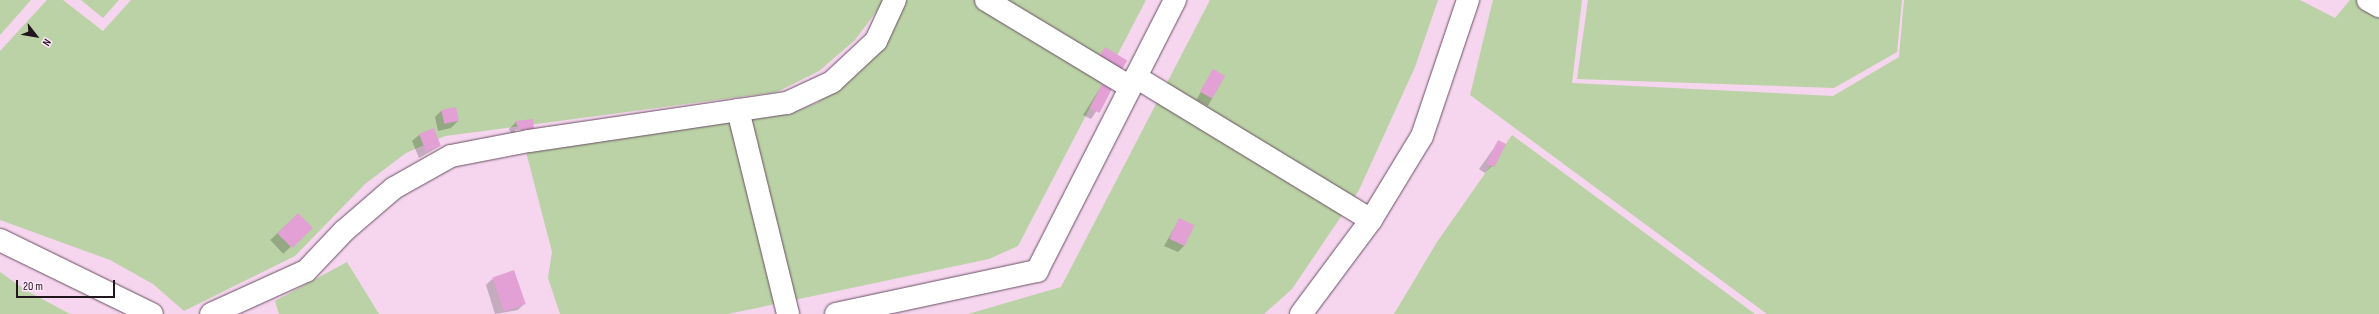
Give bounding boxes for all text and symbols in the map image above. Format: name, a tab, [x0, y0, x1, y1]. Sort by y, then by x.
north arrow	[16, 16, 56, 56]
text: N	[40, 37, 54, 48]
scale bar	[18, 272, 117, 298]
text: 20 m	[23, 279, 43, 294]

